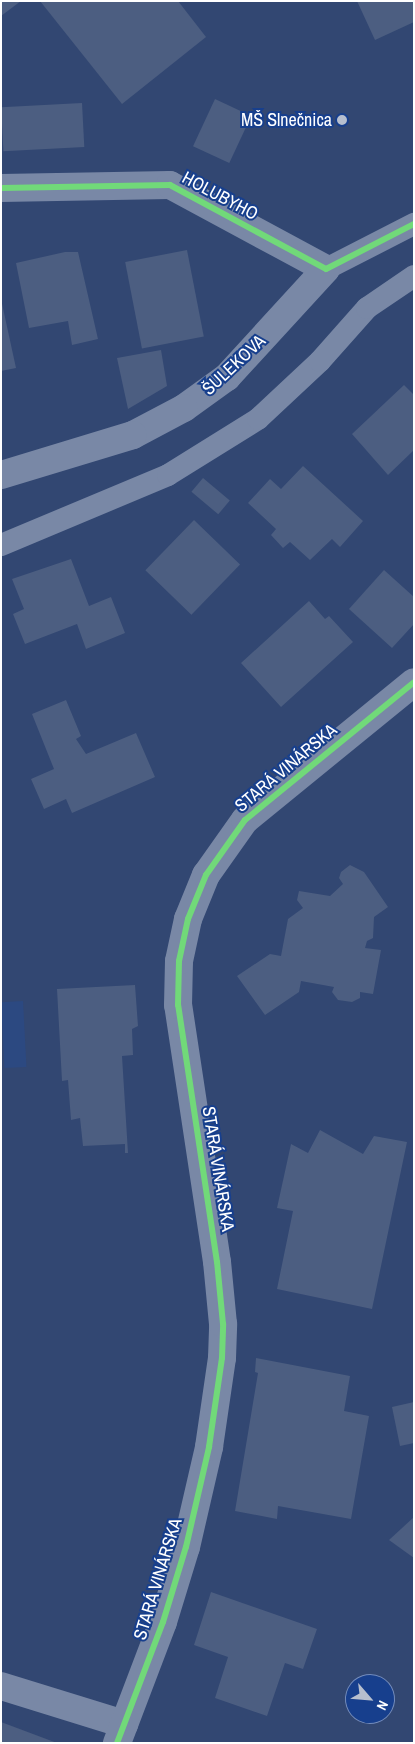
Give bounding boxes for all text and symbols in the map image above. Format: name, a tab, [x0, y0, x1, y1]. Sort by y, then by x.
place label: MŠ Slnečnica	[241, 109, 332, 131]
marker: MŠ Slnečnica	[336, 114, 348, 126]
street label: HOLUBYHO	[178, 167, 262, 225]
street label: ŠULEKOVA	[198, 330, 270, 400]
street label: STARÁ VINÁRSKA	[230, 719, 342, 817]
street label: STARÁ VINÁRSKA	[197, 1105, 239, 1233]
street label: STARÁ VINÁRSKA	[129, 1515, 187, 1643]
north arrow	[345, 1674, 395, 1724]
text: N	[373, 1698, 392, 1713]

